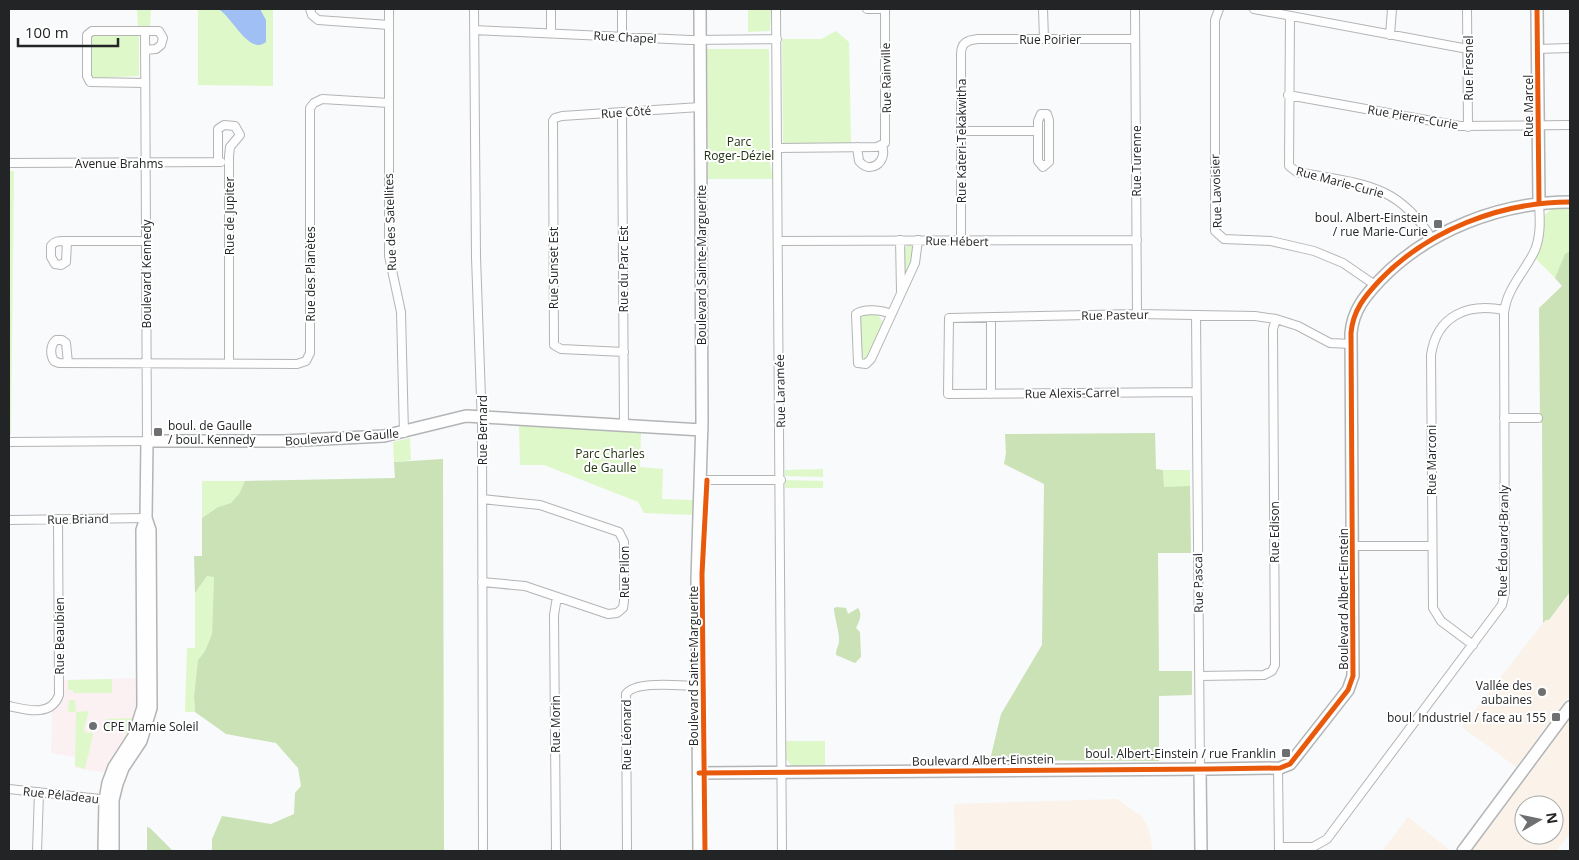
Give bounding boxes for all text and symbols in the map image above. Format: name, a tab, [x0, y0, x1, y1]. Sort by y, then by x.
scale bar	[18, 15, 118, 47]
text: 100 m	[25, 22, 69, 42]
street label: Rue Chapel	[593, 27, 657, 47]
street label: Rue Poirier	[1019, 31, 1081, 48]
street label: Rue Fresnel	[1460, 35, 1477, 101]
street label: Rue Rainville	[877, 42, 895, 114]
street label: Rue Marcel	[1520, 75, 1537, 137]
street label: Rue Kateri-Tekakwitha	[953, 79, 970, 203]
street label: Rue Pierre-Curie	[1366, 101, 1460, 133]
street label: Rue Côté	[600, 102, 652, 122]
street label: Rue Turenne	[1128, 125, 1145, 197]
park label: Parc Roger-Déziel	[704, 133, 774, 164]
street label: Rue Lavoisier	[1206, 154, 1226, 228]
street label: Avenue Brahms	[75, 155, 163, 172]
street label: Rue Marie-Curie	[1294, 162, 1386, 202]
street label: Rue des Satellites	[380, 173, 400, 271]
street label: Rue de Jupiter	[221, 177, 238, 255]
street label: Boulevard Sainte-Marguerite	[693, 184, 710, 345]
place label: boul. Albert-Einstein / rue Marie-Curie	[1315, 209, 1428, 240]
marker: boul. Albert-Einstein / rue Marie-Curie	[1432, 218, 1444, 230]
street label: Boulevard Kennedy	[138, 219, 155, 329]
street label: Rue des Planètes	[302, 226, 319, 322]
street label: Rue du Parc Est	[615, 226, 632, 312]
street label: Rue Sunset Est	[545, 227, 562, 309]
street label: Rue Hébert	[925, 232, 989, 250]
street label: Rue Pasteur	[1081, 306, 1149, 324]
street label: Rue Laramée	[771, 354, 789, 428]
street label: Rue Alexis-Carrel	[1025, 384, 1119, 402]
street label: Rue Bernard	[474, 395, 491, 465]
place label: boul. de Gaulle / boul. Kennedy	[168, 417, 257, 448]
street label: Boulevard De Gaulle	[284, 425, 400, 449]
street label: Rue Marconi	[1423, 425, 1440, 495]
marker: boul. de Gaulle / boul. Kennedy	[152, 426, 164, 438]
park label: Parc Charles de Gaulle	[575, 445, 645, 476]
street label: Rue Édouard-Branly	[1494, 484, 1512, 597]
street label: Rue Edison	[1266, 501, 1283, 563]
street label: Rue Briand	[47, 510, 109, 528]
street label: Boulevard Albert-Einstein	[1335, 528, 1352, 670]
street label: Rue Pilon	[616, 546, 633, 598]
street label: Rue Pascal	[1189, 553, 1207, 613]
street label: Boulevard Sainte-Marguerite	[685, 585, 702, 746]
street label: Rue Beaubien	[51, 597, 68, 675]
place label: Vallée des aubaines	[1476, 677, 1532, 708]
marker: Vallée des aubaines	[1536, 686, 1548, 698]
street label: Rue Morin	[547, 695, 564, 753]
street label: Rue Léonard	[618, 699, 635, 771]
place label: boul. Industriel / face au 155	[1387, 709, 1546, 726]
marker: boul. Industriel / face au 155	[1550, 711, 1562, 723]
place label: CPE Mamie Soleil	[103, 718, 199, 735]
marker: CPE Mamie Soleil	[87, 720, 99, 732]
place label: boul. Albert-Einstein / rue Franklin	[1085, 745, 1276, 762]
marker: boul. Albert-Einstein / rue Franklin	[1280, 747, 1292, 759]
street label: Boulevard Albert-Einstein	[912, 750, 1054, 770]
street label: Rue Péladeau	[22, 783, 100, 807]
north arrow	[1514, 795, 1564, 845]
text: N	[1542, 811, 1563, 825]

